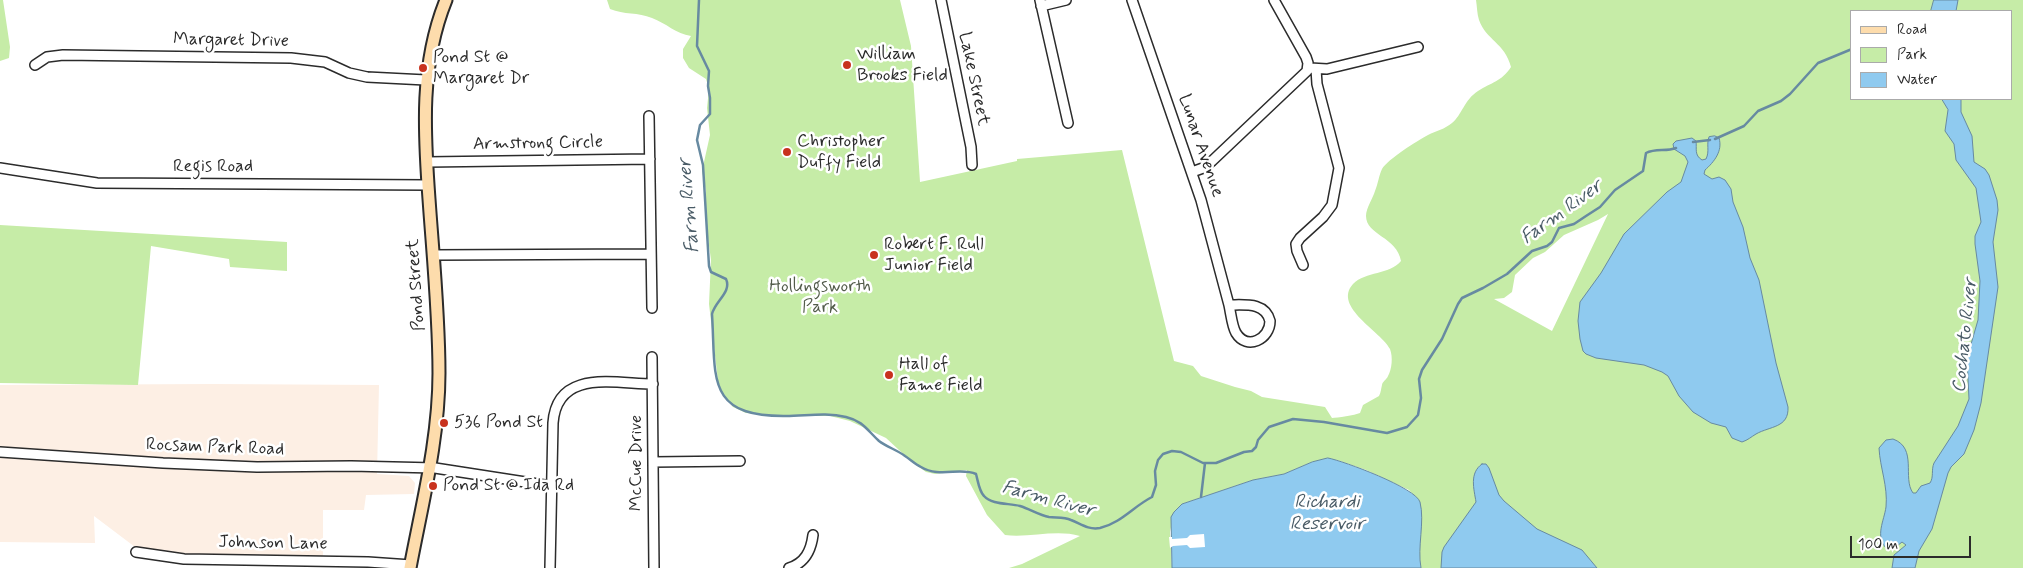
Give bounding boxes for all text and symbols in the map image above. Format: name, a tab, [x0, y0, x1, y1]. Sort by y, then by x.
legend	[1850, 10, 2013, 100]
text: Road	[1897, 20, 1927, 40]
street label: Margaret Drive	[173, 29, 289, 53]
street label: Lake Street	[953, 30, 993, 128]
place label: William Brooks Field	[857, 44, 948, 86]
text: Park	[1897, 45, 1927, 65]
place label: Pond St @ Margaret Dr	[433, 47, 529, 90]
marker: William Brooks Field	[841, 59, 853, 71]
marker: Pond St @ Margaret Dr	[417, 62, 429, 74]
text: Water	[1897, 70, 1937, 90]
street label: Lunar Avenue	[1172, 92, 1228, 200]
place label: Christopher Duffy Field	[797, 131, 884, 173]
street label: Armstrong Circle	[473, 132, 603, 156]
marker: Christopher Duffy Field	[781, 146, 793, 158]
street label: Regis Road	[173, 156, 253, 178]
water label: Farm River	[675, 158, 705, 254]
water label: Farm River	[1517, 176, 1607, 250]
place label: Robert F. Rull Junior Field	[884, 234, 984, 276]
street label: Pond Street	[403, 238, 431, 332]
marker: Robert F. Rull Junior Field	[868, 249, 880, 261]
park label: Hollingsworth Park	[769, 276, 871, 318]
water label: Cochato River	[1949, 278, 1983, 394]
place label: Hall of Fame Field	[899, 354, 983, 396]
marker: Hall of Fame Field	[883, 369, 895, 381]
place label: 536 Pond St	[454, 412, 543, 434]
street label: McCue Drive	[626, 415, 648, 511]
marker: 536 Pond St	[438, 417, 450, 429]
street label: Rocsam Park Road	[146, 435, 284, 461]
place label: Pond St @ Ida Rd	[443, 475, 574, 497]
water label: Farm River	[999, 477, 1097, 523]
marker: Pond St @ Ida Rd	[427, 480, 439, 492]
water label: Richardi Reservoir	[1290, 492, 1364, 536]
scale bar	[1853, 526, 1974, 558]
street label: Johnson Lane	[218, 532, 328, 556]
text: 100 m	[1858, 535, 1898, 555]

